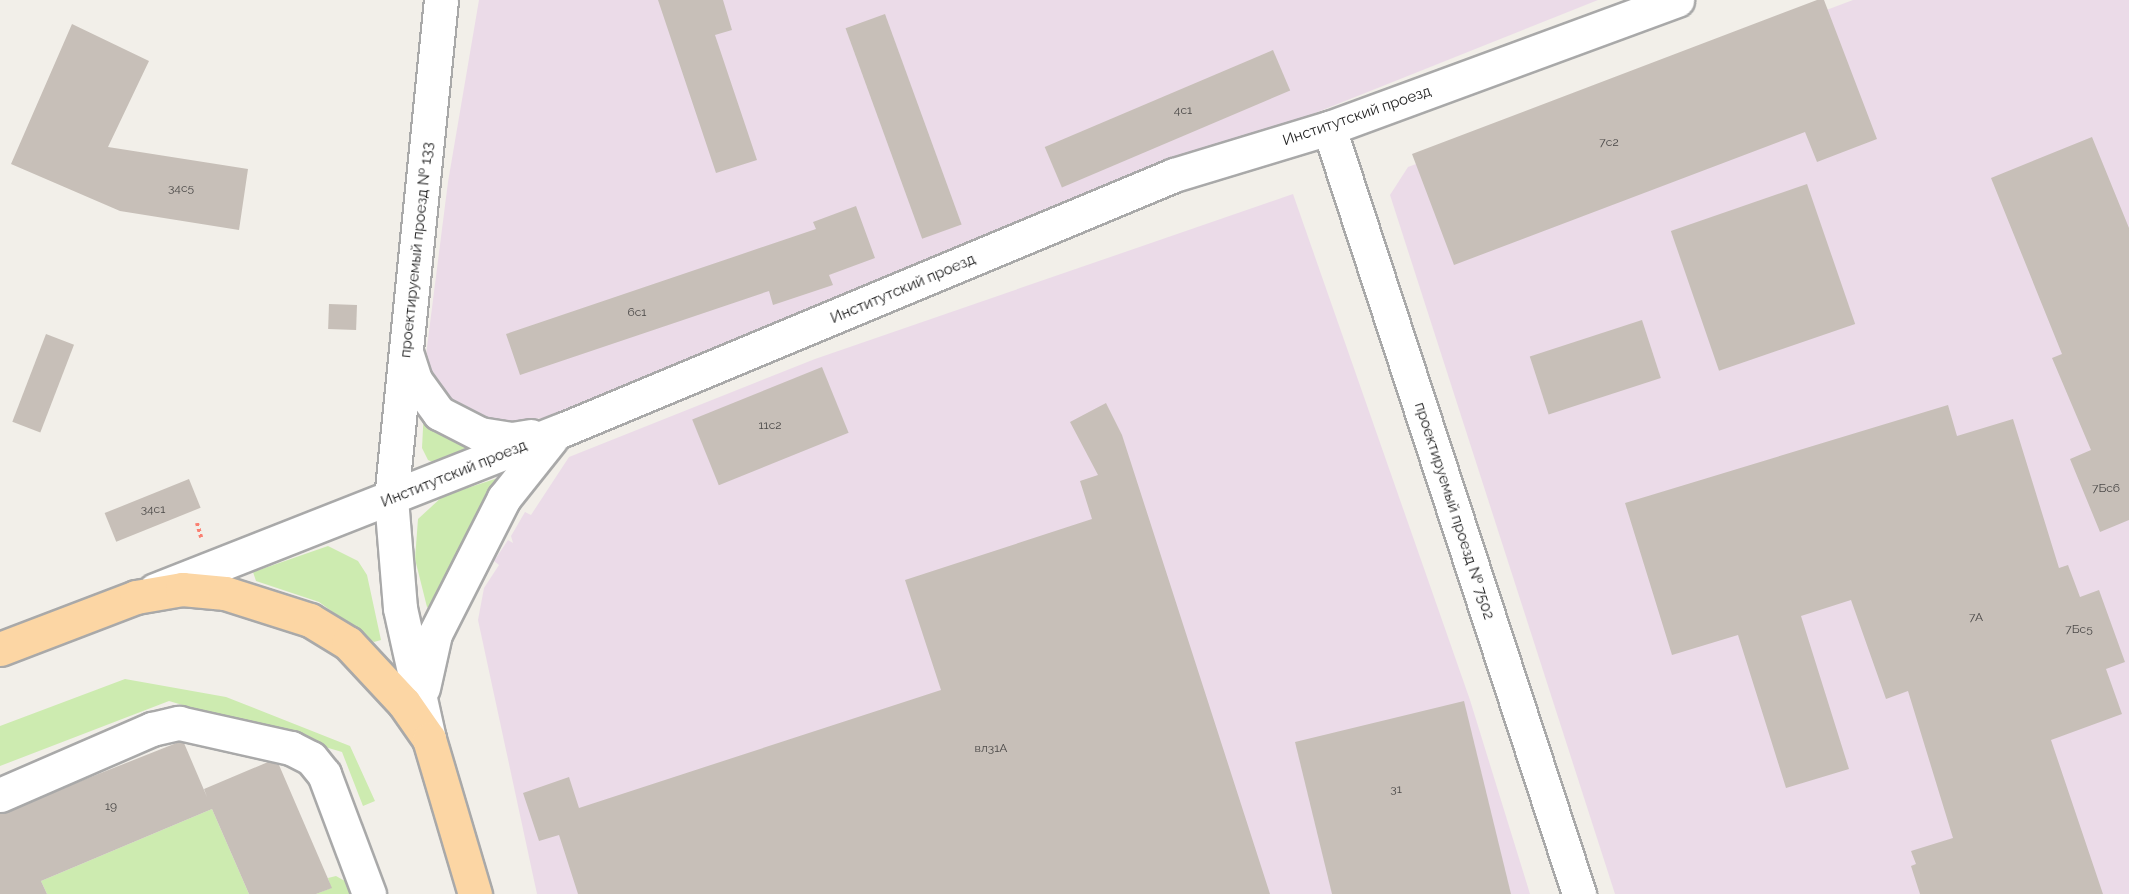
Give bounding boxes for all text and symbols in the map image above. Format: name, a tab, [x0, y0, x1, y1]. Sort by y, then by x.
street label: Институтский проезд	[1280, 82, 1434, 150]
house number: 4с1	[1174, 104, 1192, 118]
house number: 7с2	[1599, 136, 1619, 150]
street label: проектируемый проезд № 133	[397, 141, 437, 359]
house number: 34с5	[168, 182, 194, 196]
street label: Институтский проезд	[828, 250, 978, 328]
house number: 6с1	[628, 306, 646, 320]
street label: проектируемый проезд № 7502	[1410, 400, 1498, 622]
house number: 11с2	[758, 419, 782, 433]
street label: Институтский проезд	[378, 437, 530, 511]
house number: 7Бс6	[2092, 482, 2120, 496]
house number: 34с1	[141, 503, 165, 517]
house number: 7А	[1969, 611, 1983, 625]
house number: 7Бс5	[2065, 623, 2093, 637]
house number: вл31А	[975, 742, 1007, 756]
house number: 31	[1390, 783, 1402, 797]
house number: 19	[105, 800, 117, 814]

